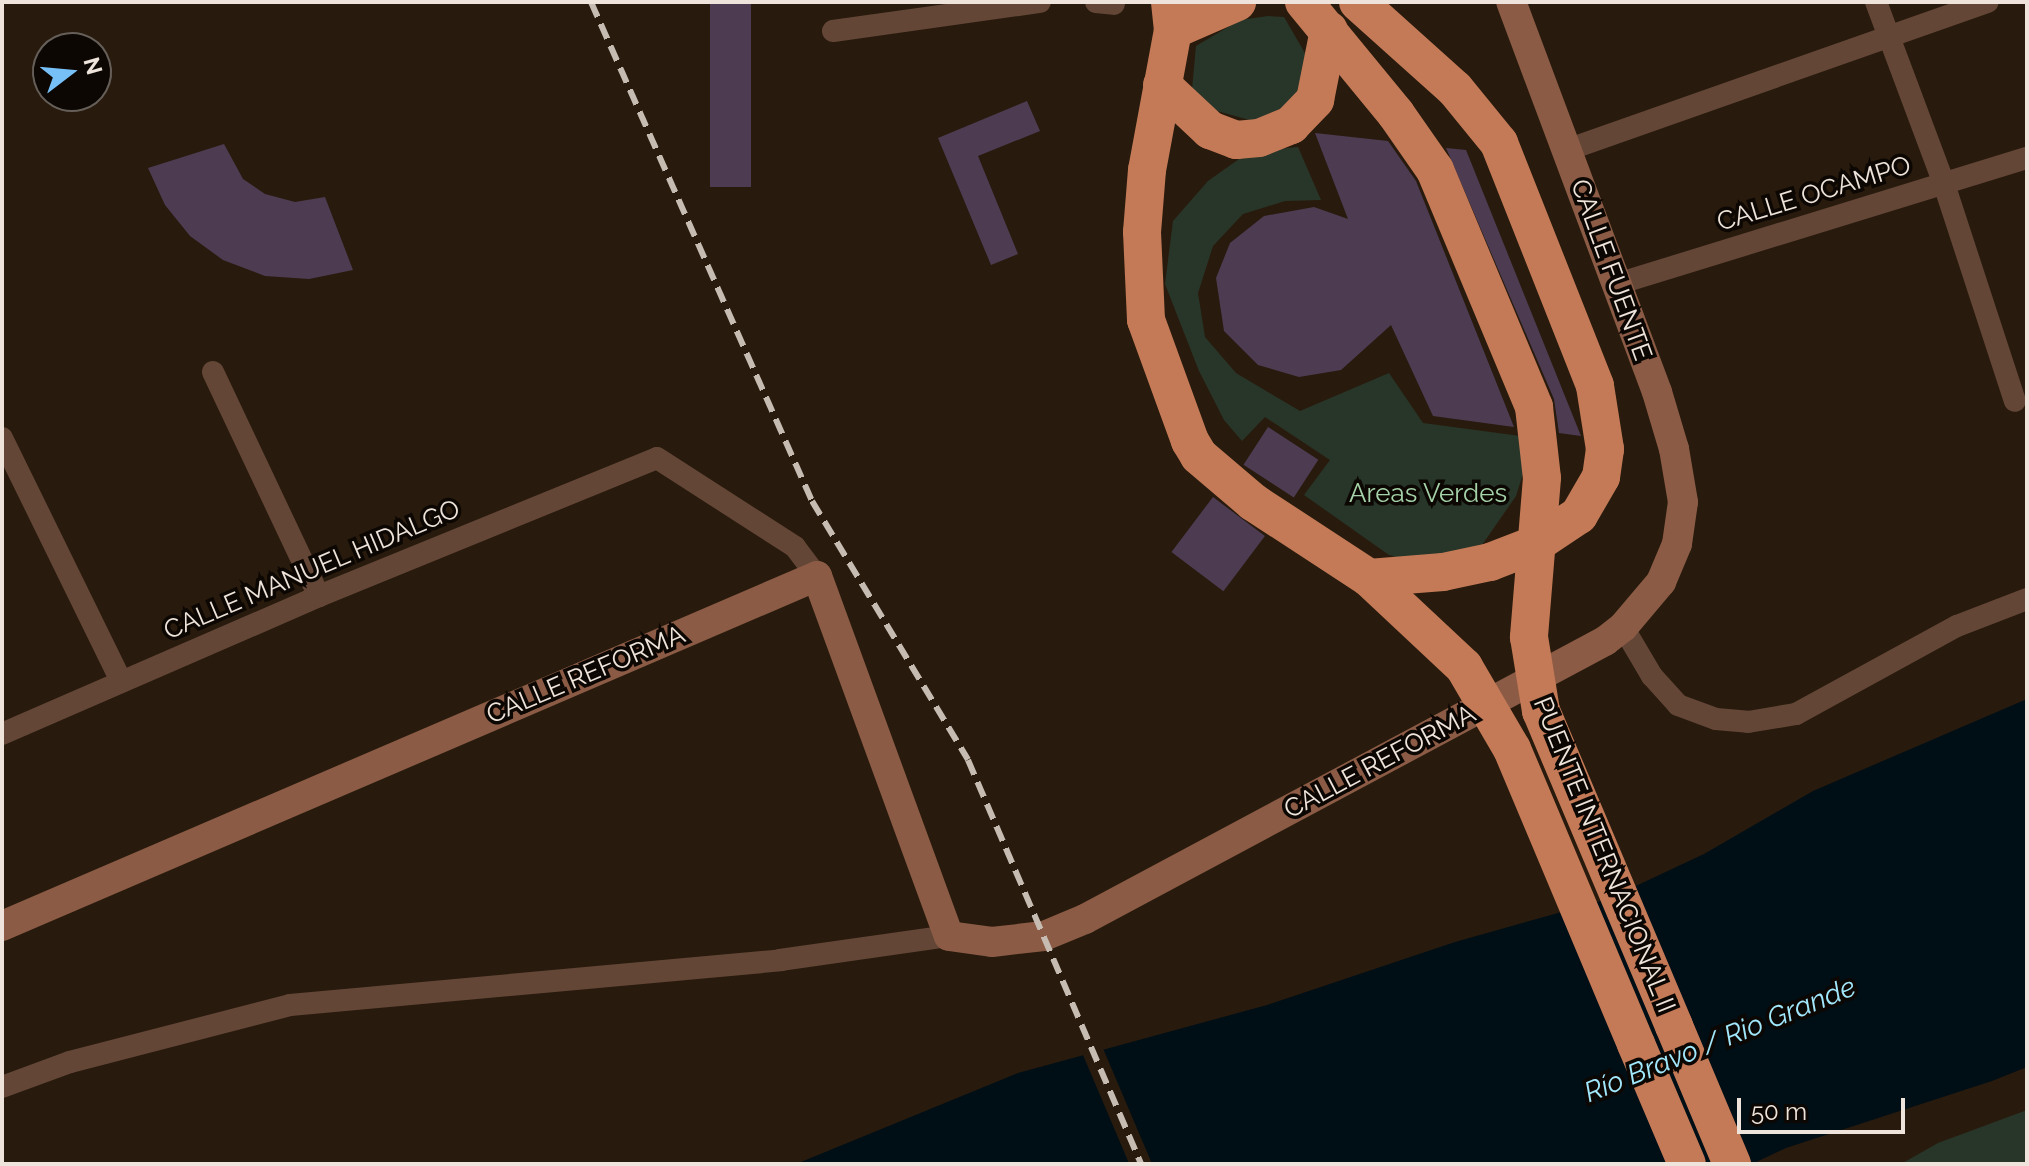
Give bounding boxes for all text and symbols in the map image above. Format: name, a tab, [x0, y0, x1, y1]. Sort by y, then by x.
north arrow	[32, 32, 112, 112]
text: N	[78, 54, 108, 78]
street label: CALLE OCAMPO	[1713, 150, 1915, 238]
street label: CALLE FUENTE	[1564, 175, 1658, 365]
park label: Areas Verdes	[1349, 478, 1507, 510]
street label: CALLE MANUEL HIDALGO	[159, 493, 465, 647]
street label: CALLE REFORMA	[482, 619, 690, 731]
street label: PUENTE INTERNACIONAL II	[1526, 692, 1682, 1018]
street label: CALLE REFORMA	[1279, 698, 1481, 826]
water label: Río Bravo / Rio Grande	[1579, 970, 1861, 1110]
scale bar	[1741, 1082, 1909, 1132]
text: 50 m	[1751, 1097, 1807, 1126]

